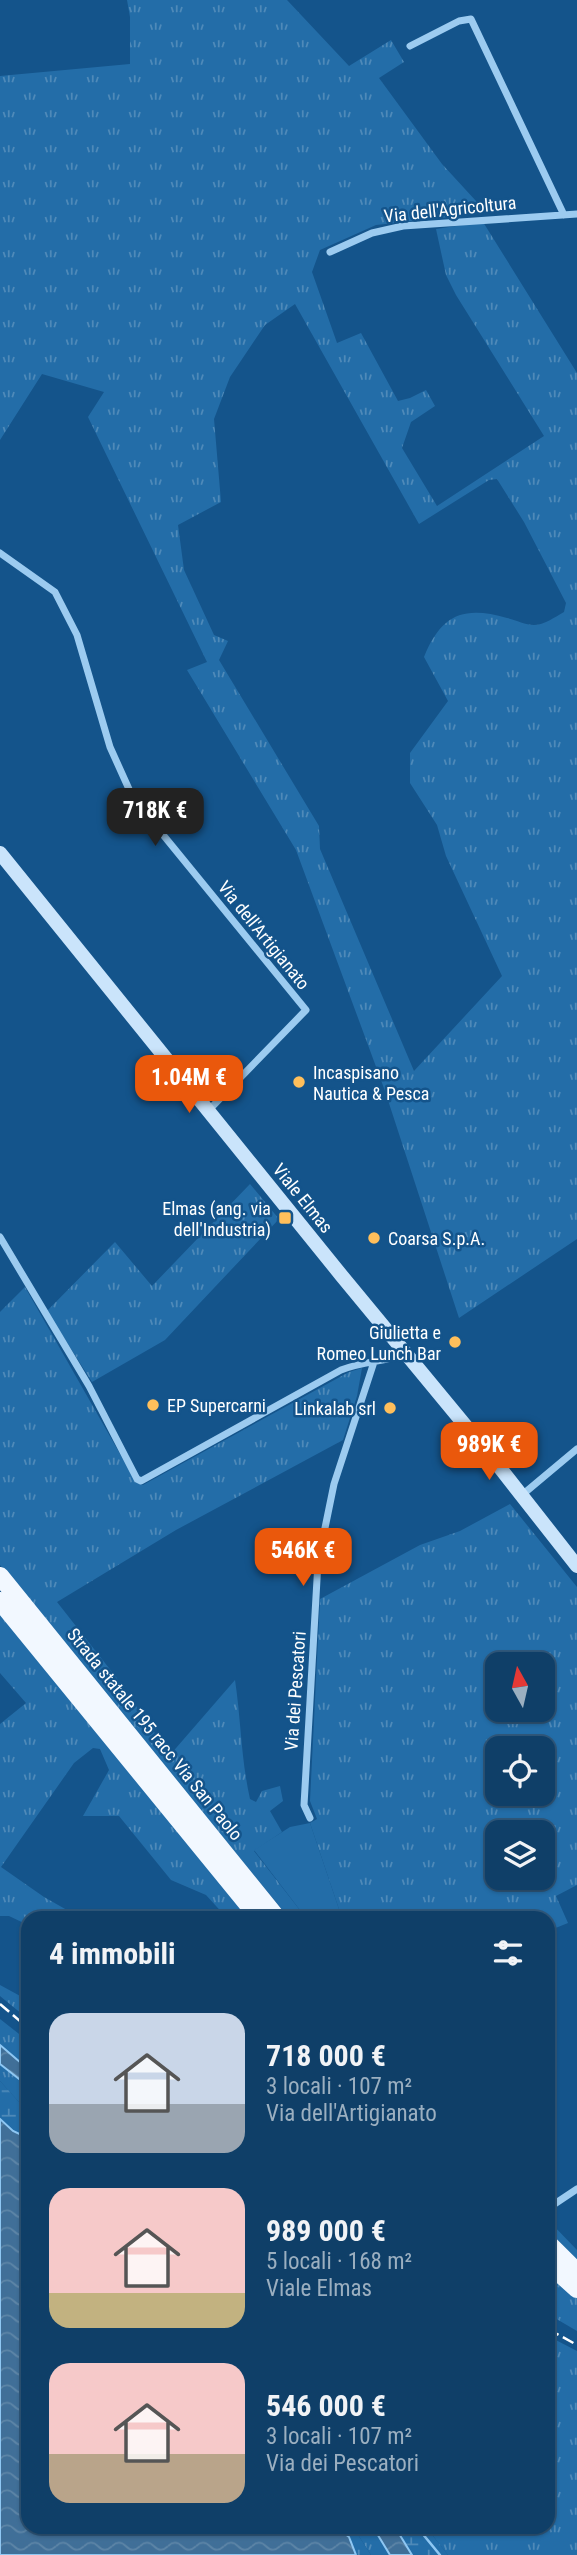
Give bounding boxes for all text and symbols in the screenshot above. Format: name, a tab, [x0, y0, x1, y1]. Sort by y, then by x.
street label: Via dell'Agricoltura	[383, 192, 517, 226]
pin: 718K €	[98, 788, 212, 848]
text: 718K €	[123, 797, 187, 824]
street label: Via dell'Artigianato	[214, 876, 314, 994]
pin: 1.04M €	[124, 1056, 254, 1115]
place label: Incaspisano Nautica & Pesca	[313, 1062, 429, 1104]
text: 1.04M €	[151, 1064, 227, 1091]
marker: Incaspisano Nautica & Pesca	[291, 1074, 307, 1090]
street label: Viale Elmas	[269, 1159, 337, 1237]
place label: Elmas (ang. via dell'Industria)	[162, 1198, 271, 1241]
marker: Elmas (ang. via dell'Industria)	[277, 1210, 293, 1226]
place label: Coarsa S.p.A.	[388, 1228, 485, 1249]
marker: Coarsa S.p.A.	[366, 1230, 382, 1246]
place label: Giulietta e Romeo Lunch Bar	[317, 1322, 442, 1364]
marker: Giulietta e Romeo Lunch Bar	[447, 1334, 463, 1350]
place label: EP Supercarni	[167, 1395, 266, 1416]
marker: EP Supercarni	[145, 1397, 161, 1413]
place label: Linkalab srl	[294, 1398, 376, 1419]
marker: Linkalab srl	[382, 1400, 398, 1416]
pin: 989K €	[432, 1422, 546, 1482]
text: 989K €	[457, 1431, 521, 1458]
pin: 546K €	[246, 1528, 360, 1588]
text: 546K €	[271, 1537, 335, 1564]
street label: Strada statale 195 racc Via San Paolo	[63, 1624, 247, 1844]
street label: Via dei Pescatori	[280, 1630, 310, 1752]
north arrow	[485, 1652, 555, 1722]
map controls	[485, 1652, 555, 1890]
button: locate	[485, 1736, 555, 1806]
button: layers	[485, 1820, 555, 1890]
icon: filters	[489, 1934, 527, 1972]
text: 4 immobili	[49, 1936, 176, 1971]
text: 718 000 €	[266, 2038, 386, 2073]
icon: home	[105, 2041, 189, 2125]
text: 3 locali · 107 m²	[266, 2073, 412, 2100]
text: Via dell'Artigianato	[266, 2100, 437, 2127]
text: 989 000 €	[266, 2213, 386, 2248]
icon: home	[105, 2216, 189, 2300]
text: 5 locali · 168 m²	[266, 2248, 412, 2275]
text: Viale Elmas	[266, 2275, 372, 2302]
text: 546 000 €	[266, 2388, 386, 2423]
icon: home	[105, 2391, 189, 2475]
text: 3 locali · 107 m²	[266, 2423, 412, 2450]
text: Via dei Pescatori	[266, 2450, 419, 2477]

